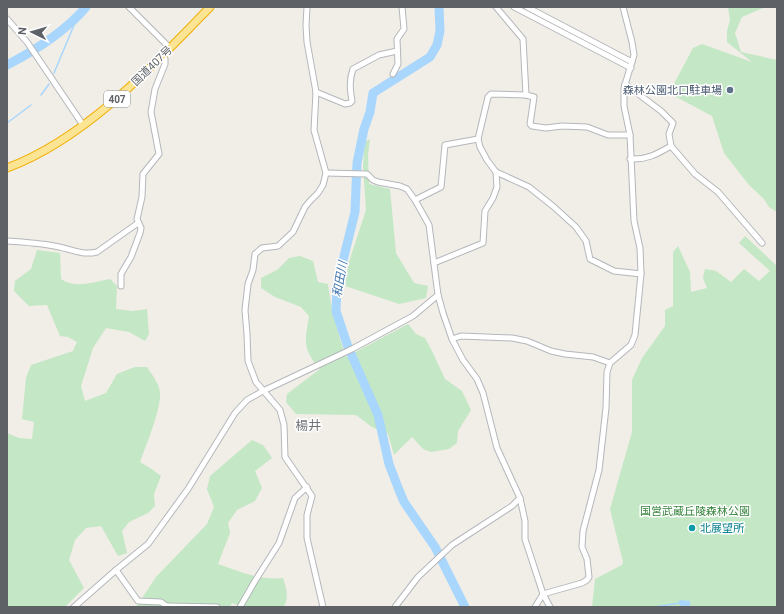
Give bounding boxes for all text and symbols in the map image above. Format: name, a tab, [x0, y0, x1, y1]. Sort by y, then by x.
north arrow	[12, 12, 52, 52]
text: N	[16, 27, 29, 36]
street label: 国道407号	[129, 43, 175, 89]
place label: 森林公園北口駐車場	[623, 84, 722, 97]
marker: 森林公園北口駐車場	[725, 85, 735, 95]
road number: 407	[104, 91, 130, 107]
water label: 和田川	[330, 258, 350, 298]
district label: 楊井	[295, 418, 321, 433]
park label: 国営武蔵丘陵森林公園	[640, 505, 750, 518]
place label: 北展望所	[700, 522, 745, 535]
marker: 北展望所	[687, 523, 697, 533]

